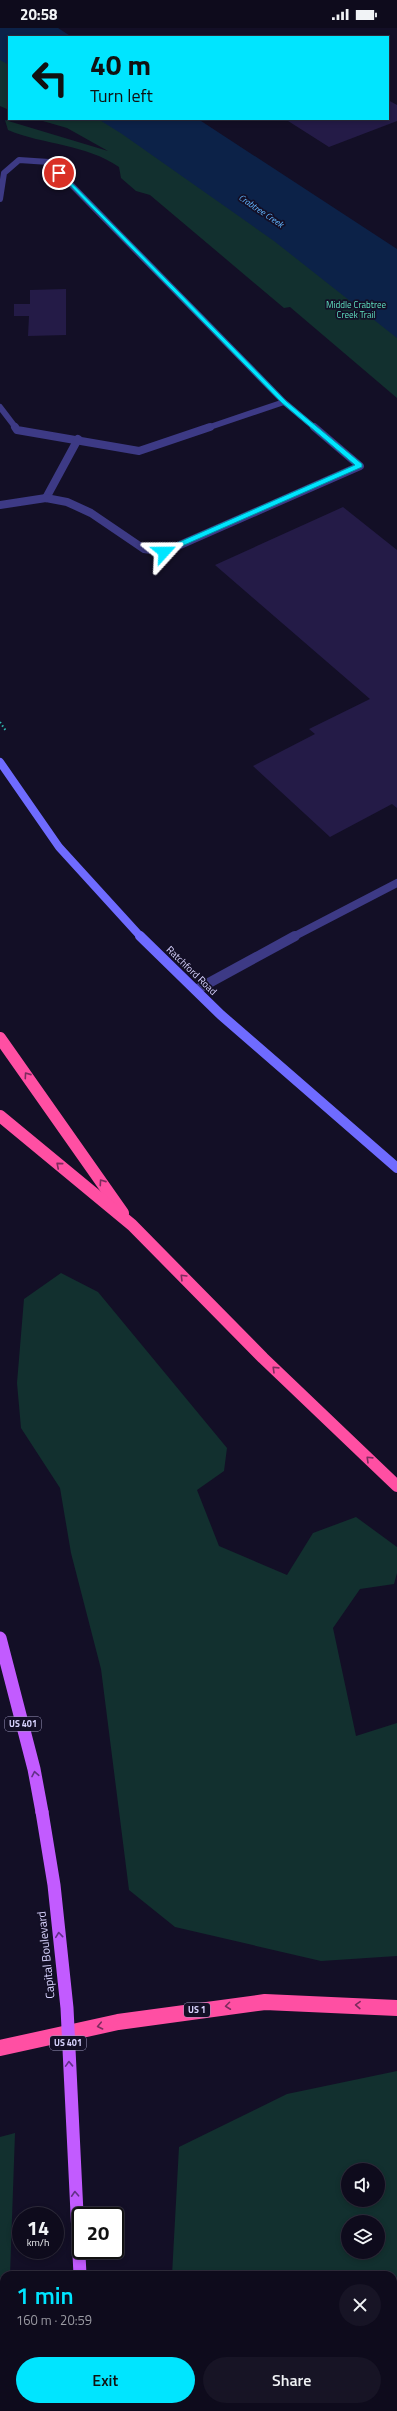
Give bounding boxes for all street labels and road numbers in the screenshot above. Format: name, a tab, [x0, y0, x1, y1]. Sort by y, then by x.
street label: Ratchford Road	[163, 942, 220, 998]
road number: US 401	[5, 1717, 41, 1731]
street label: Capital Boulevard	[31, 1910, 60, 2000]
road number: US 1	[184, 2003, 210, 2017]
road number: US 401	[50, 2036, 86, 2050]

